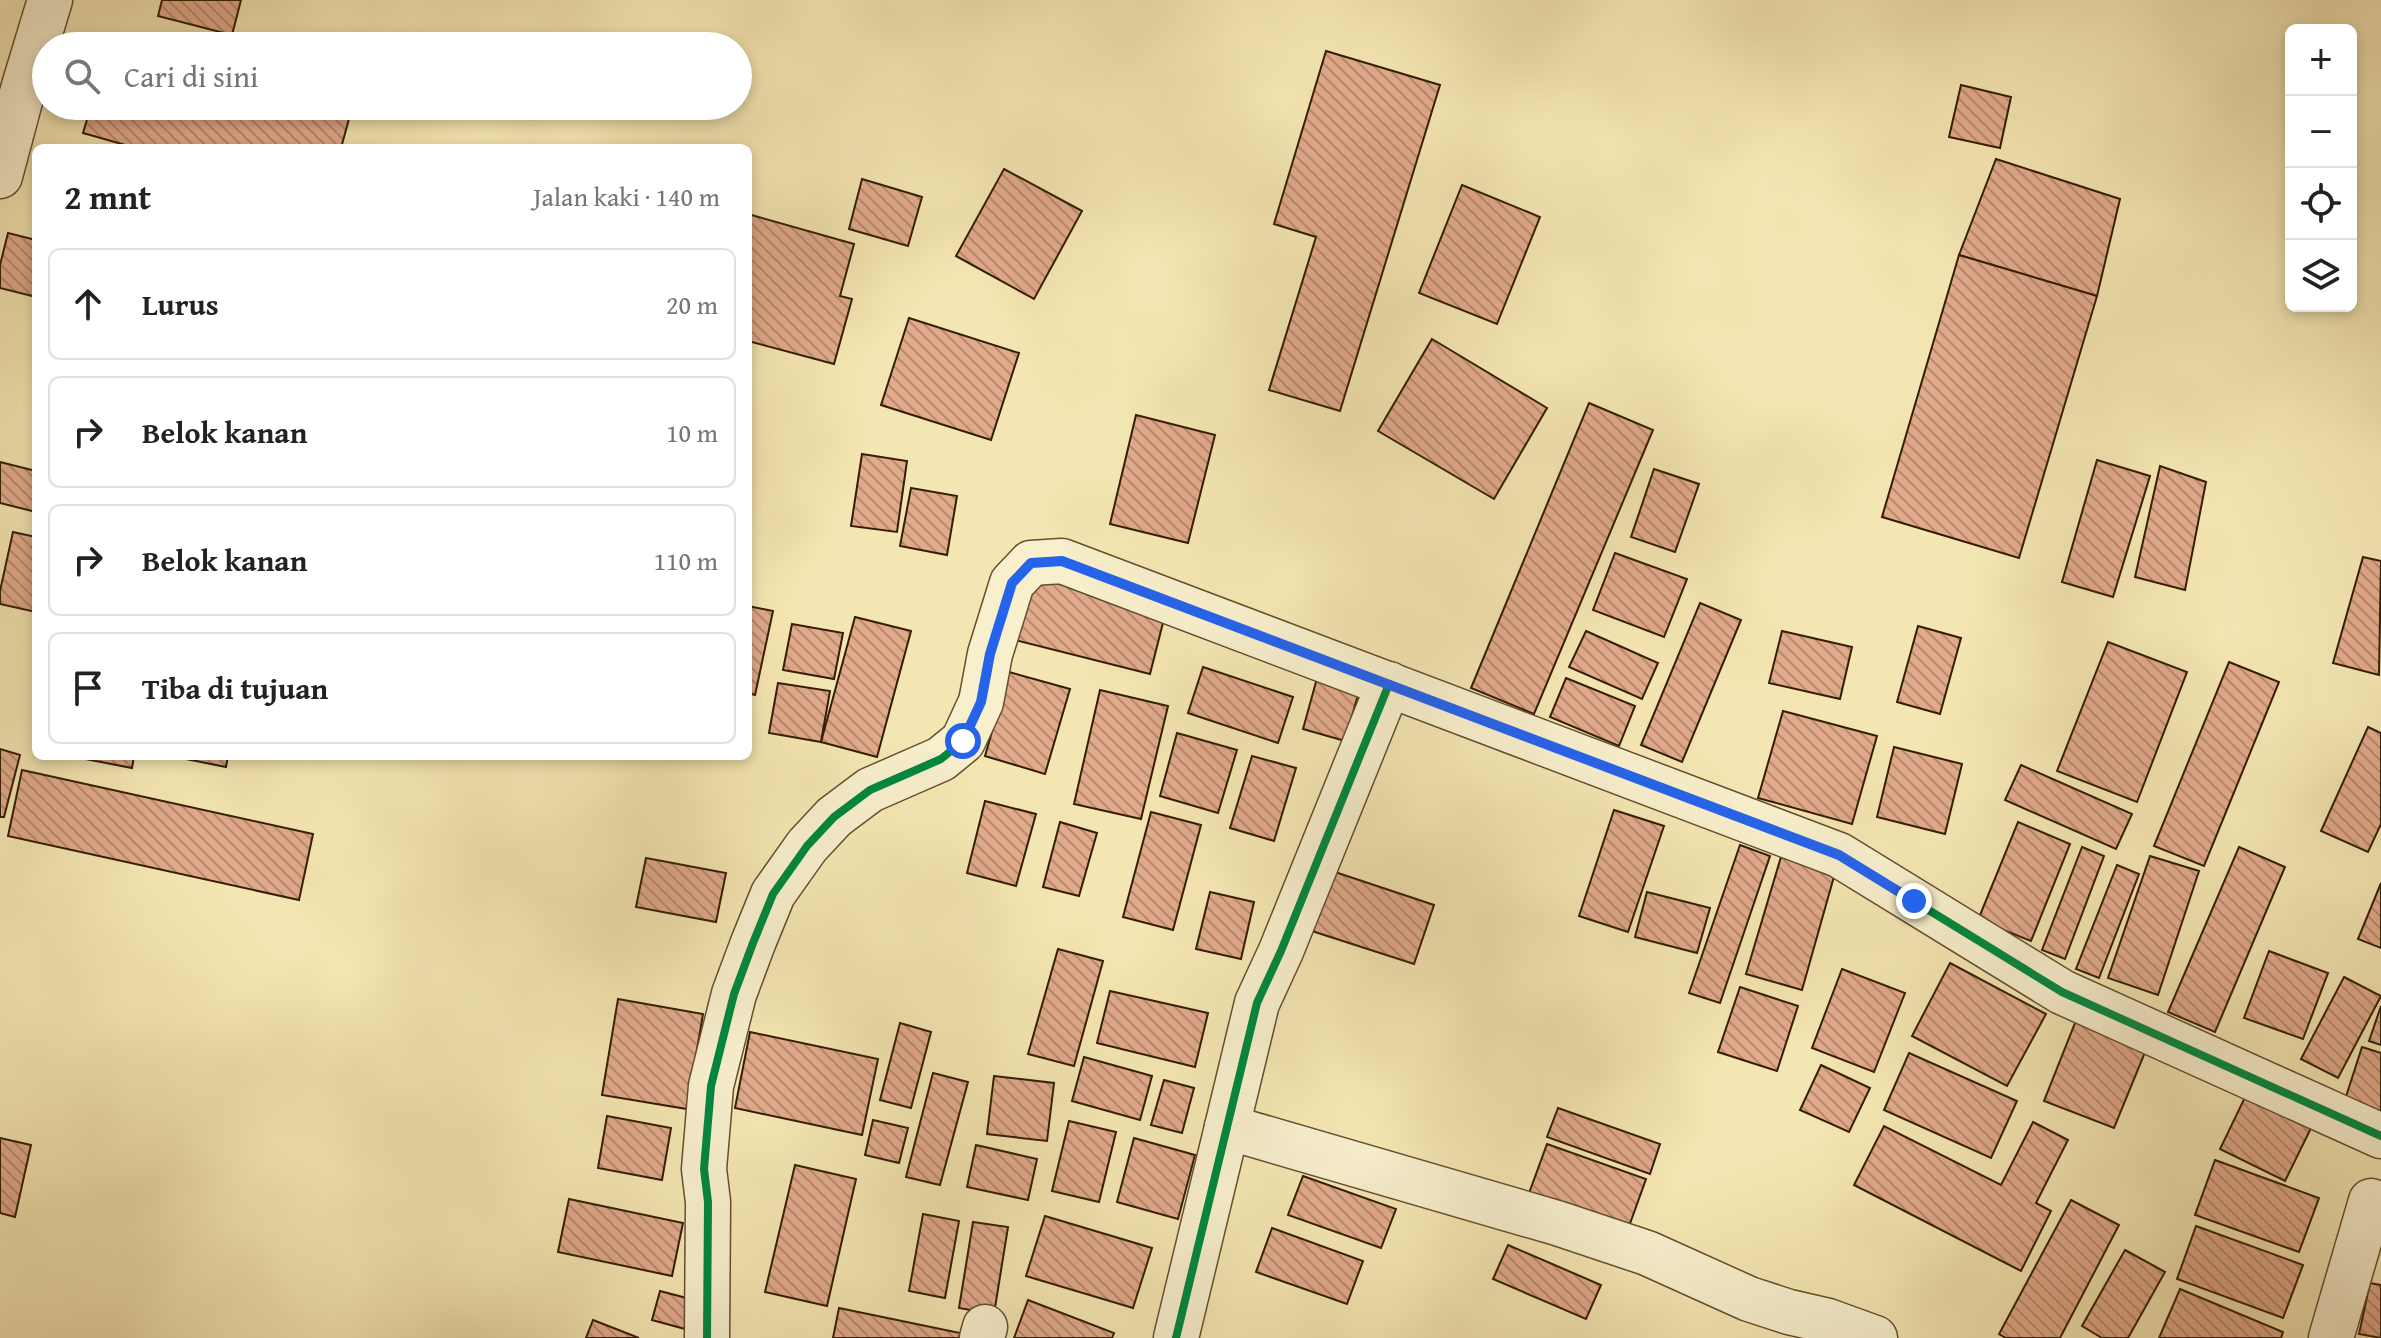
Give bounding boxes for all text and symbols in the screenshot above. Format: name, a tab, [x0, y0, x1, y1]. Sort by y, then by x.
map controls	[2285, 24, 2357, 312]
button: +	[2285, 24, 2357, 96]
search box	[32, 32, 752, 120]
icon: search	[60, 54, 104, 98]
text: Cari di sini	[124, 54, 259, 98]
button: −	[2285, 96, 2357, 168]
button: locate	[2285, 168, 2357, 240]
text: 2 mnt	[64, 172, 151, 221]
text: Jalan kaki · 140 m	[533, 177, 720, 216]
button: layers	[2285, 240, 2357, 312]
icon: ahead	[66, 282, 110, 326]
text: Lurus	[142, 282, 219, 326]
text: 20 m	[666, 285, 718, 324]
icon: right	[66, 410, 110, 454]
text: Belok kanan	[142, 410, 307, 454]
text: 10 m	[666, 413, 718, 452]
icon: right	[66, 538, 110, 582]
text: Belok kanan	[142, 538, 307, 582]
text: 110 m	[653, 541, 718, 580]
icon: arrive	[66, 666, 110, 710]
text: Tiba di tujuan	[142, 666, 328, 710]
route start	[945, 723, 981, 759]
route end	[1896, 883, 1932, 919]

